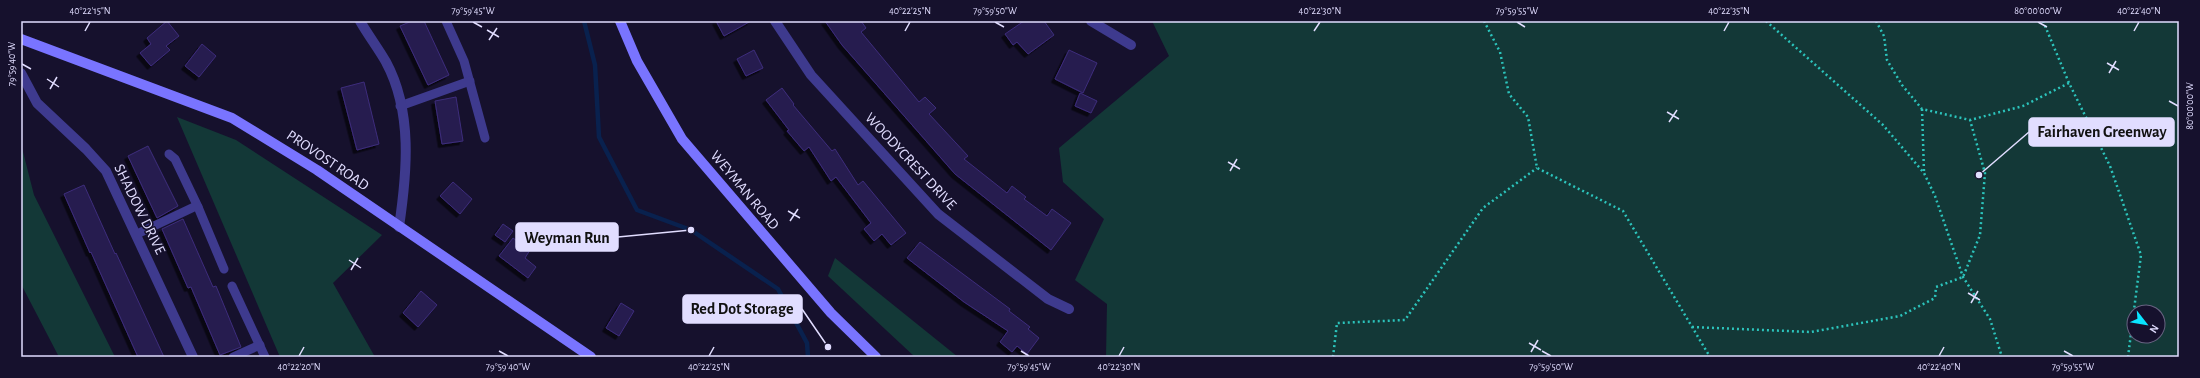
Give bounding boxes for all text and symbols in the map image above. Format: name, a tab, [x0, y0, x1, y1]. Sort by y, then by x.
text: 40°22'15"N	[69, 6, 111, 16]
text: 79°59'45"W	[451, 6, 495, 16]
text: 40°22'25"N	[889, 6, 931, 16]
text: 79°59'50"W	[973, 6, 1017, 16]
text: 40°22'30"N	[1299, 6, 1341, 16]
text: 79°59'55"W	[1496, 6, 1538, 16]
text: 40°22'35"N	[1708, 6, 1750, 16]
text: 80°00'00"W	[2014, 6, 2062, 16]
text: 40°22'40"N	[2117, 6, 2161, 16]
text: 79°59'40"W	[7, 42, 17, 86]
text: 80°00'00"W	[2185, 82, 2195, 130]
street label: WOODYCREST DRIVE	[862, 110, 959, 213]
callout: Fairhaven Greenway	[2029, 118, 2174, 146]
text: Fairhaven Greenway	[2037, 124, 2168, 141]
street label: PROVOST ROAD	[284, 127, 372, 194]
street label: WEYMAN ROAD	[707, 148, 782, 233]
street label: SHADOW DRIVE	[111, 162, 168, 257]
callout: Weyman Run	[516, 223, 618, 251]
text: Weyman Run	[524, 230, 610, 247]
callout: Red Dot Storage	[683, 295, 802, 323]
text: Red Dot Storage	[690, 301, 794, 317]
north arrow	[2126, 304, 2166, 344]
text: N	[2147, 323, 2161, 335]
text: 40°22'20"N	[277, 362, 321, 372]
text: 79°59'40"W	[486, 362, 530, 372]
text: 40°22'25"N	[688, 362, 730, 372]
text: 79°59'45"W	[1007, 362, 1051, 372]
text: 40°22'30"N	[1098, 362, 1140, 372]
text: 79°59'50"W	[1529, 362, 1573, 372]
text: 40°22'40"N	[1917, 362, 1961, 372]
text: 79°59'55"W	[2052, 362, 2094, 372]

